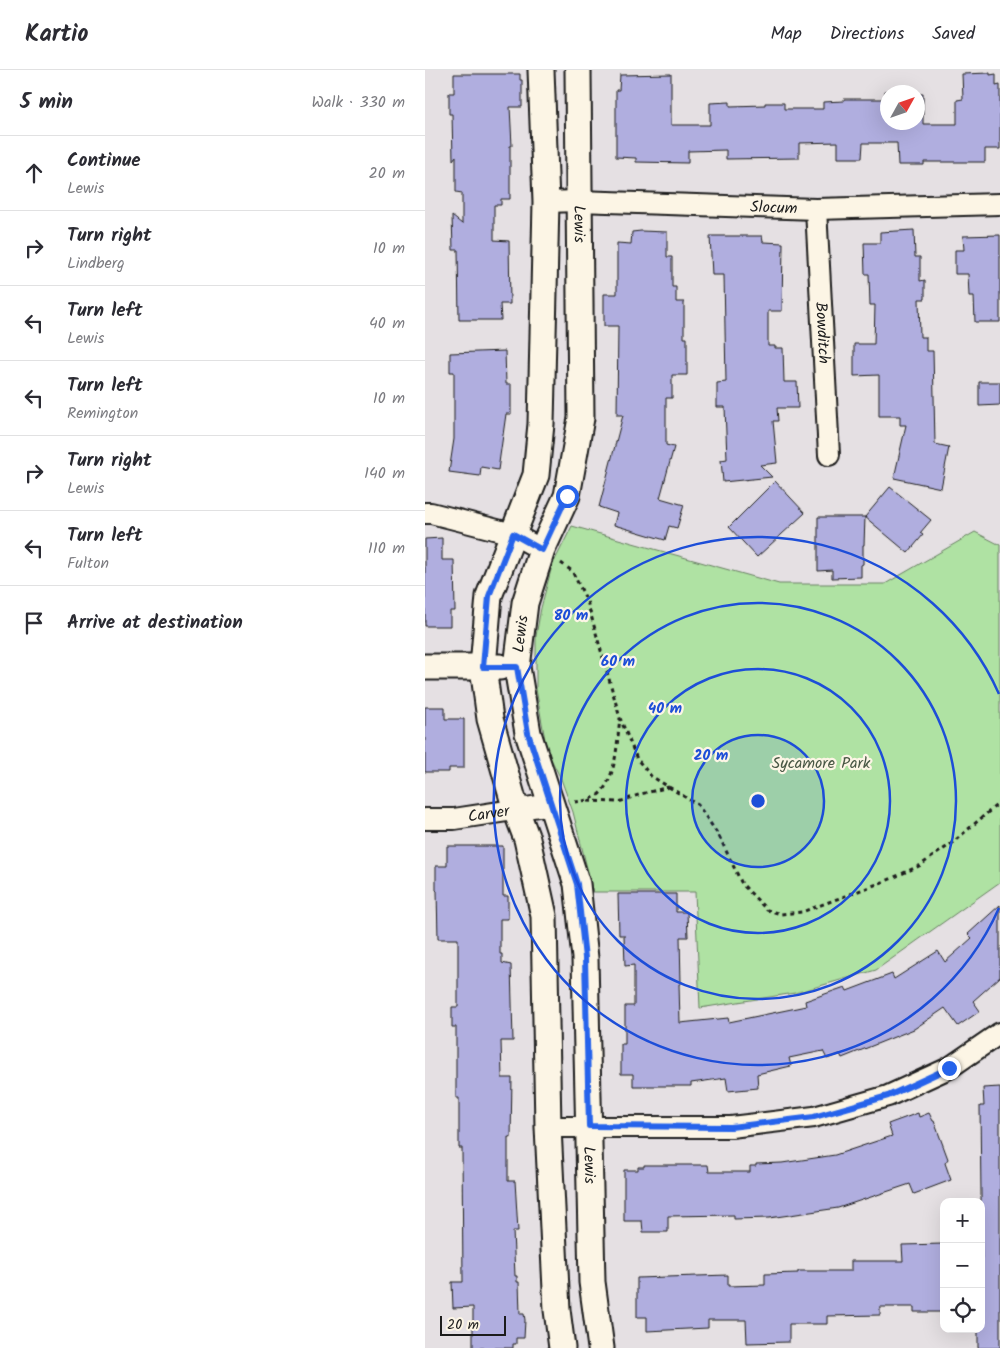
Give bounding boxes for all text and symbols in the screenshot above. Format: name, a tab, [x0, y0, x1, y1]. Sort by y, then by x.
text: Kartio	[25, 15, 88, 54]
text: Map	[770, 20, 802, 49]
text: Directions	[830, 20, 904, 49]
text: Saved	[932, 20, 975, 49]
north arrow	[880, 85, 925, 130]
text: 5 min	[20, 86, 73, 119]
text: Walk · 330 m	[312, 90, 405, 115]
text: Continue	[67, 146, 140, 176]
icon: ahead	[20, 159, 48, 187]
text: 20 m	[369, 161, 405, 186]
text: Lewis	[67, 176, 104, 201]
street label: Slocum	[750, 194, 798, 221]
street label: Lewis	[567, 205, 592, 243]
text: Turn right	[67, 221, 152, 251]
icon: right	[20, 234, 48, 262]
text: 10 m	[373, 236, 405, 261]
text: Lindberg	[67, 251, 125, 276]
text: Turn left	[67, 296, 142, 326]
street label: Bowditch	[808, 301, 837, 364]
icon: left	[20, 309, 48, 337]
text: 40 m	[369, 311, 405, 336]
text: Lewis	[67, 326, 104, 351]
text: Turn left	[67, 371, 142, 401]
icon: left	[20, 384, 48, 412]
text: 10 m	[373, 386, 405, 411]
text: Remington	[67, 401, 138, 426]
text: Turn right	[67, 446, 152, 476]
icon: right	[20, 459, 48, 487]
text: 140 m	[364, 461, 405, 486]
text: Lewis	[67, 476, 104, 501]
route start	[556, 485, 579, 508]
text: Turn left	[67, 521, 142, 551]
icon: left	[20, 534, 48, 562]
text: 110 m	[368, 536, 405, 561]
text: Fulton	[67, 551, 109, 576]
text: 80 m	[554, 604, 588, 628]
text: Arrive at destination	[67, 608, 243, 638]
icon: arrive	[20, 609, 48, 637]
street label: Lewis	[506, 614, 536, 654]
text: 60 m	[601, 650, 635, 674]
text: 40 m	[648, 697, 682, 721]
text: 20 m	[694, 744, 728, 768]
park label: Sycamore Park	[772, 751, 871, 776]
centre of rings	[749, 792, 767, 810]
street label: Carver	[466, 798, 513, 829]
route end	[938, 1057, 961, 1080]
street label: Lewis	[577, 1146, 602, 1184]
map controls	[940, 1198, 985, 1333]
button: +	[940, 1198, 985, 1243]
button: −	[940, 1243, 985, 1288]
button: locate	[940, 1288, 985, 1333]
scale bar	[440, 1313, 506, 1336]
text: 20 m	[447, 1314, 479, 1336]

